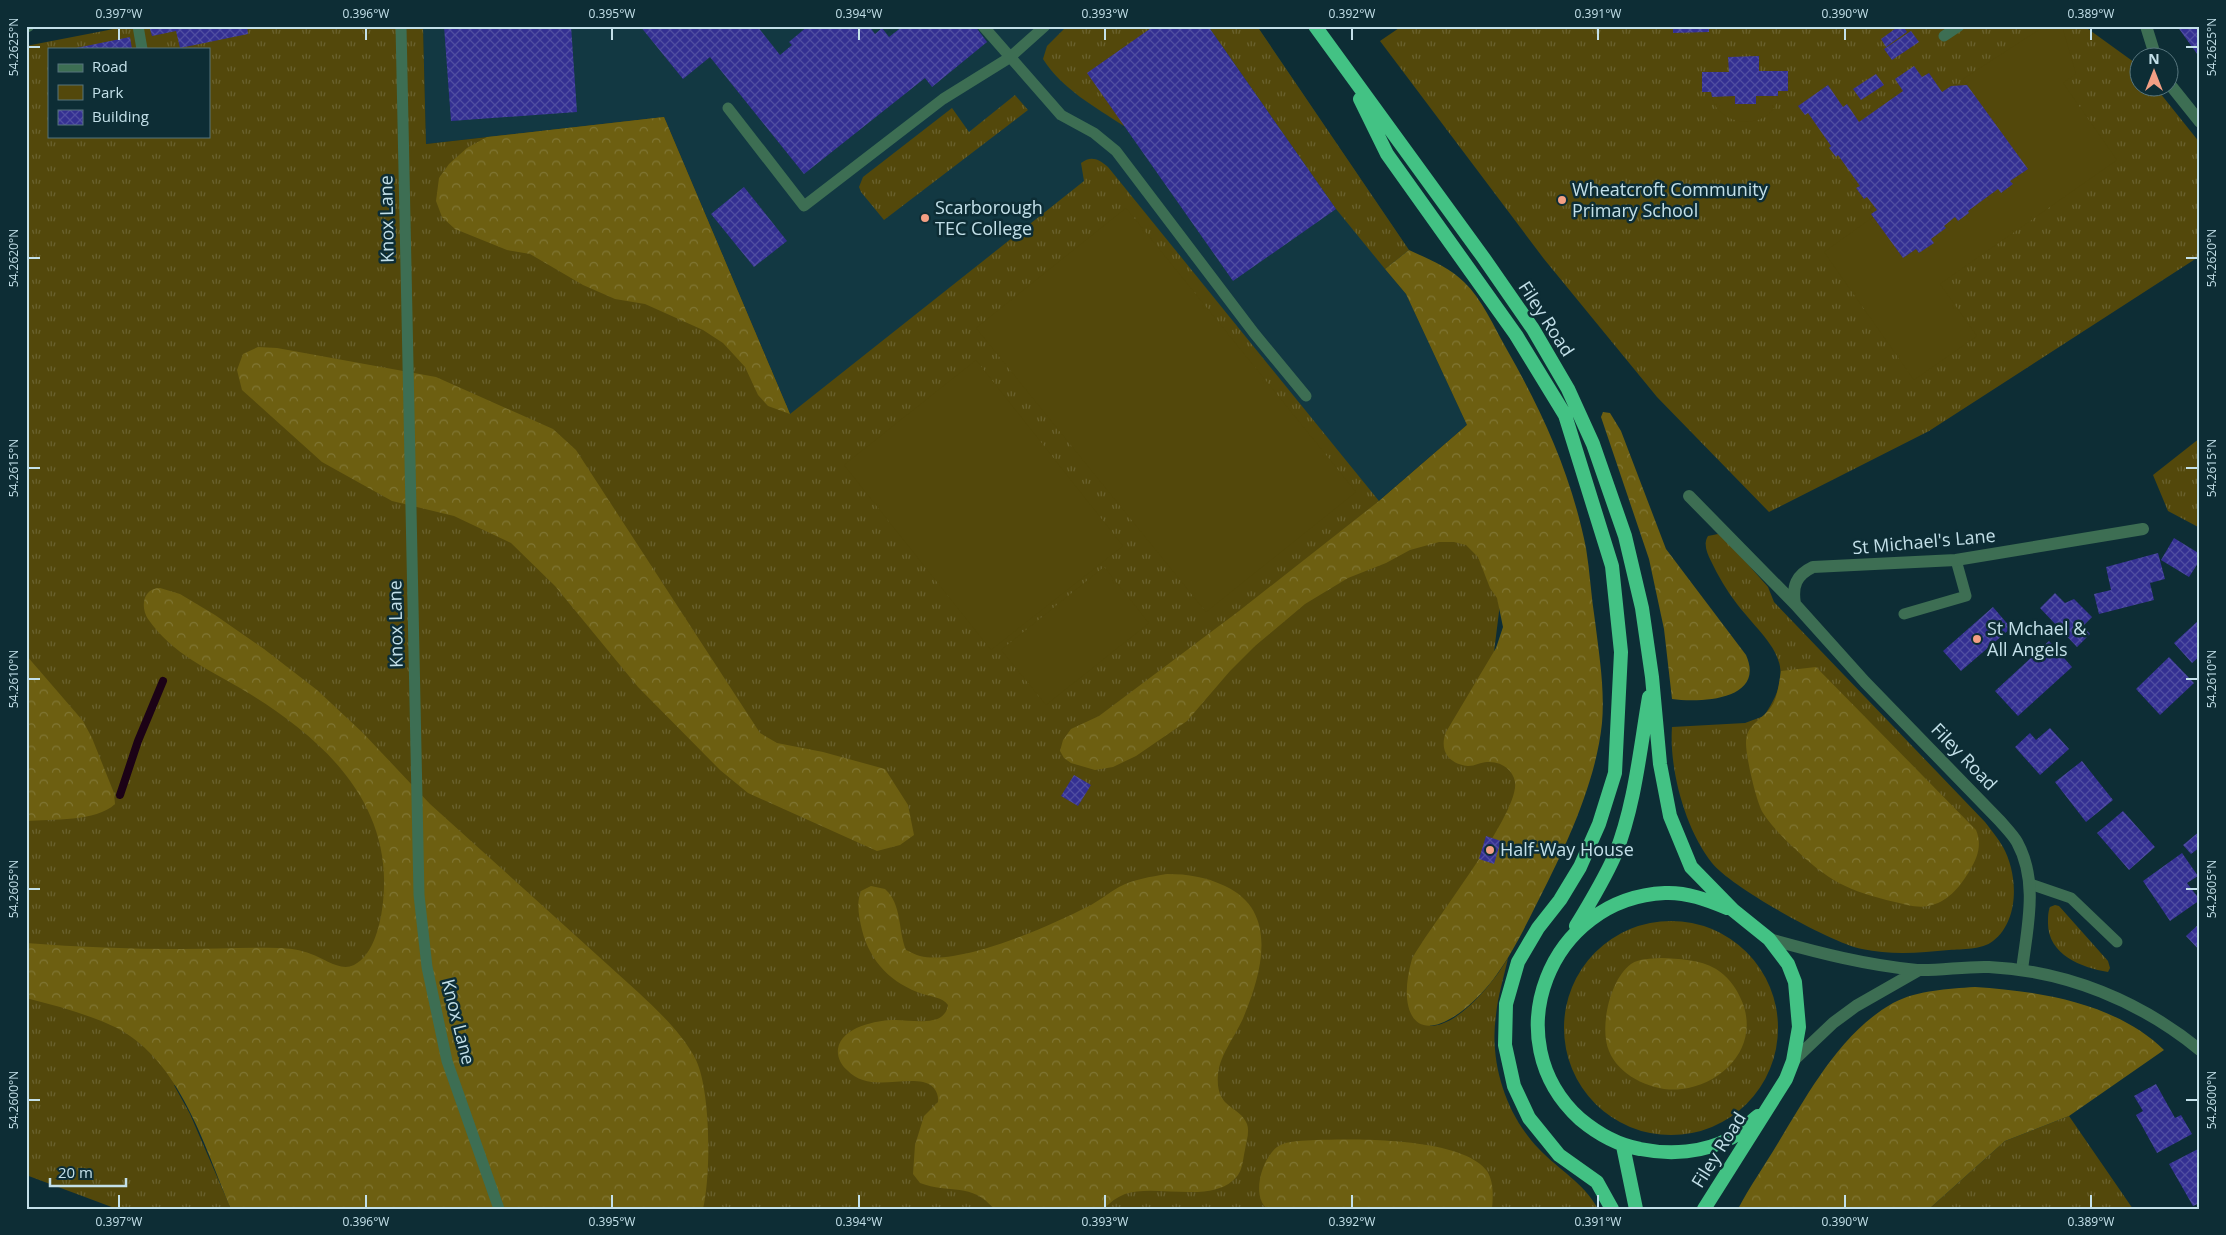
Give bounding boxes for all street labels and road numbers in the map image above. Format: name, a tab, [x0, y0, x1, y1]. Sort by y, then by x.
street label: Knox Lane	[373, 175, 399, 263]
street label: Filey Road	[1514, 276, 1580, 361]
street label: St Michael's Lane	[1851, 523, 1997, 559]
street label: Knox Lane	[382, 580, 408, 668]
street label: Filey Road	[1927, 717, 2003, 795]
street label: Knox Lane	[437, 976, 481, 1067]
street label: Filey Road	[1685, 1107, 1751, 1192]

